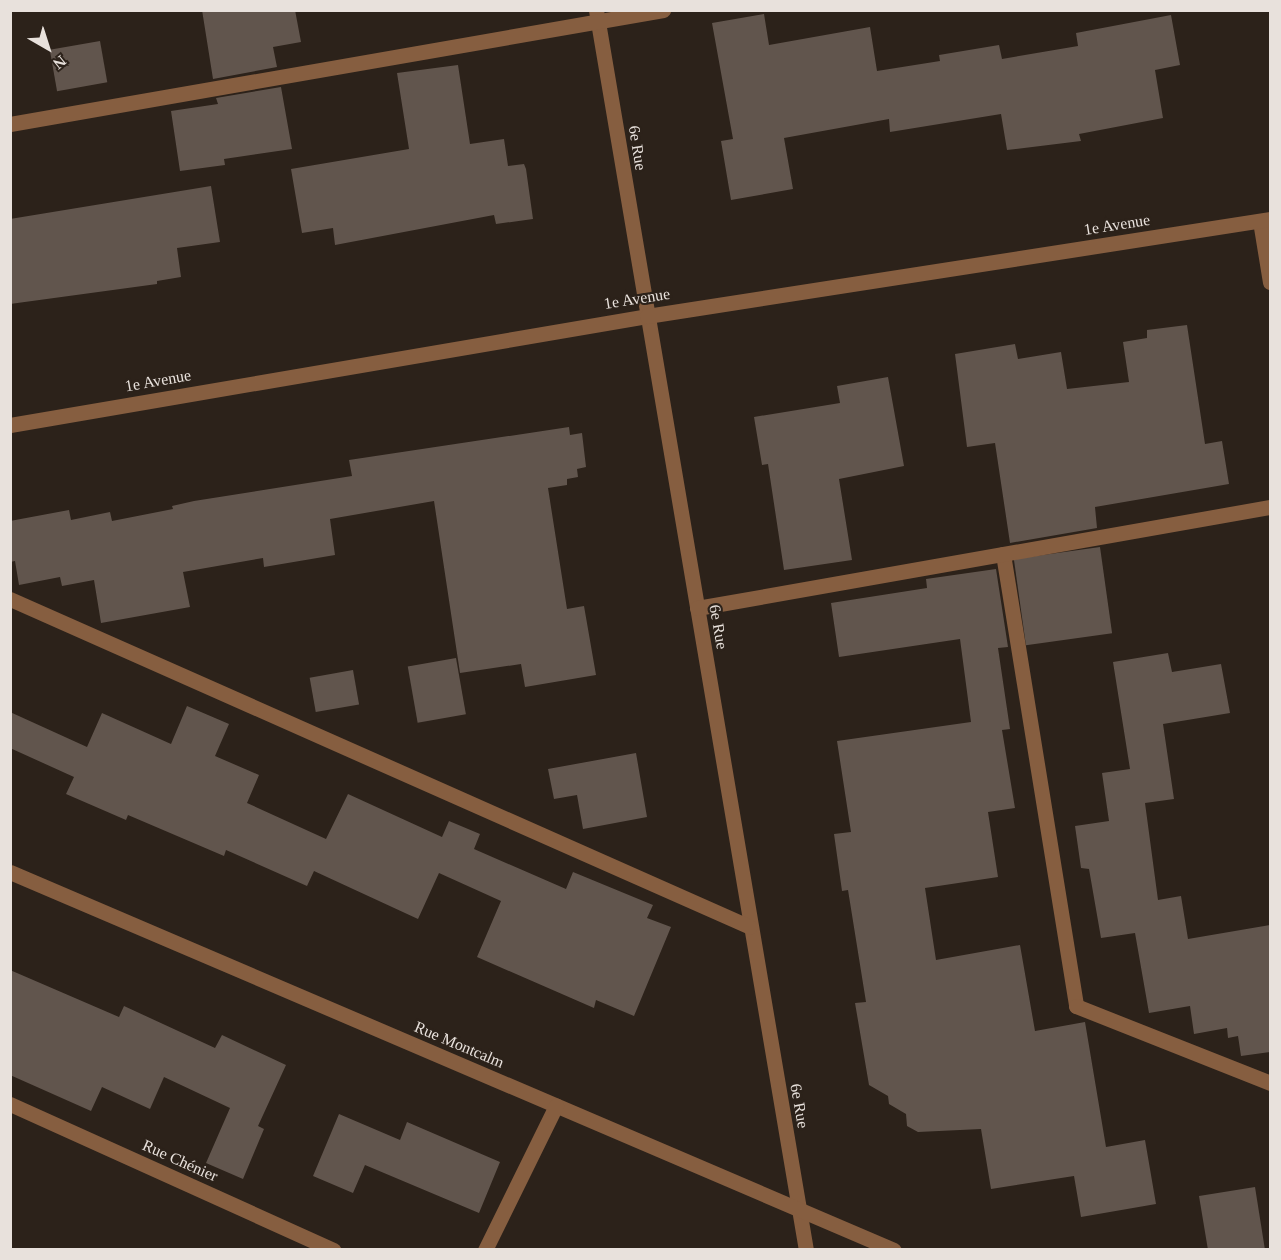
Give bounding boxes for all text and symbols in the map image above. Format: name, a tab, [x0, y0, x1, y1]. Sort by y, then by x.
north arrow	[18, 18, 78, 78]
text: N	[50, 52, 69, 73]
street label: 6e Rue	[624, 124, 650, 172]
street label: 1e Avenue	[1082, 210, 1152, 240]
street label: 1e Avenue	[602, 284, 672, 314]
street label: 1e Avenue	[123, 366, 193, 396]
street label: 6e Rue	[705, 603, 731, 651]
street label: Rue Montcalm	[411, 1017, 507, 1073]
street label: 6e Rue	[786, 1082, 812, 1130]
street label: Rue Chénier	[139, 1136, 221, 1186]

